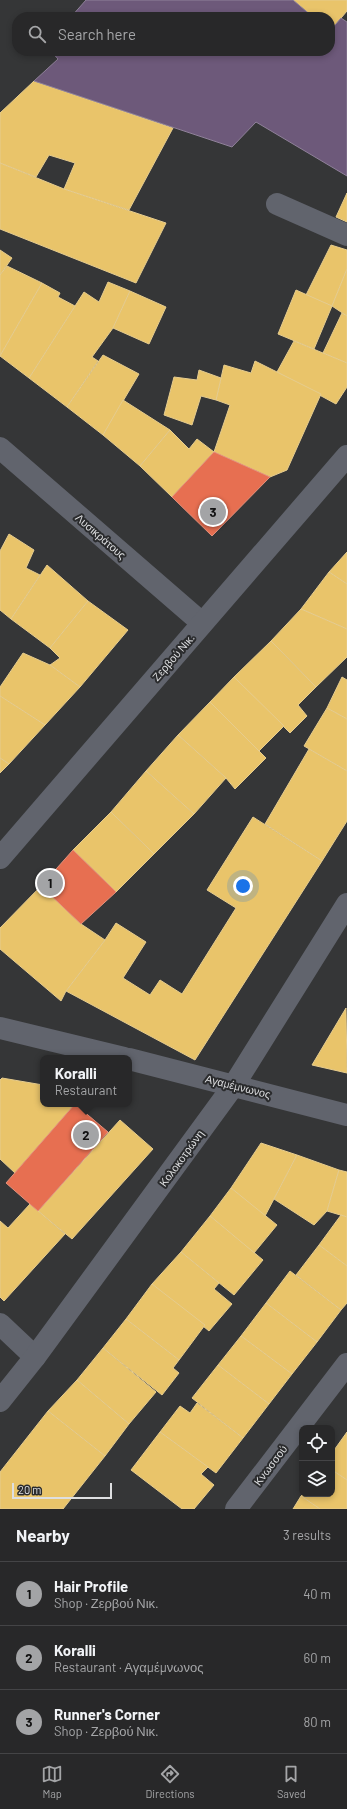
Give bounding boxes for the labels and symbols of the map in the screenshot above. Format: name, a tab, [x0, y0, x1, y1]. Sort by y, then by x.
pin: 3	[200, 497, 226, 527]
street label: Λυσικράτους	[73, 511, 129, 561]
street label: Ζερβού Νικ.	[149, 631, 197, 683]
pin: 1	[37, 868, 63, 898]
your location	[233, 876, 253, 896]
street label: Αγαμέμνωνος	[204, 1072, 272, 1100]
pin: 2	[73, 1120, 99, 1150]
street label: Κολοκοτρώνη	[156, 1127, 206, 1189]
street label: Κνωσσού	[251, 1442, 289, 1488]
scale bar	[12, 1481, 112, 1500]

